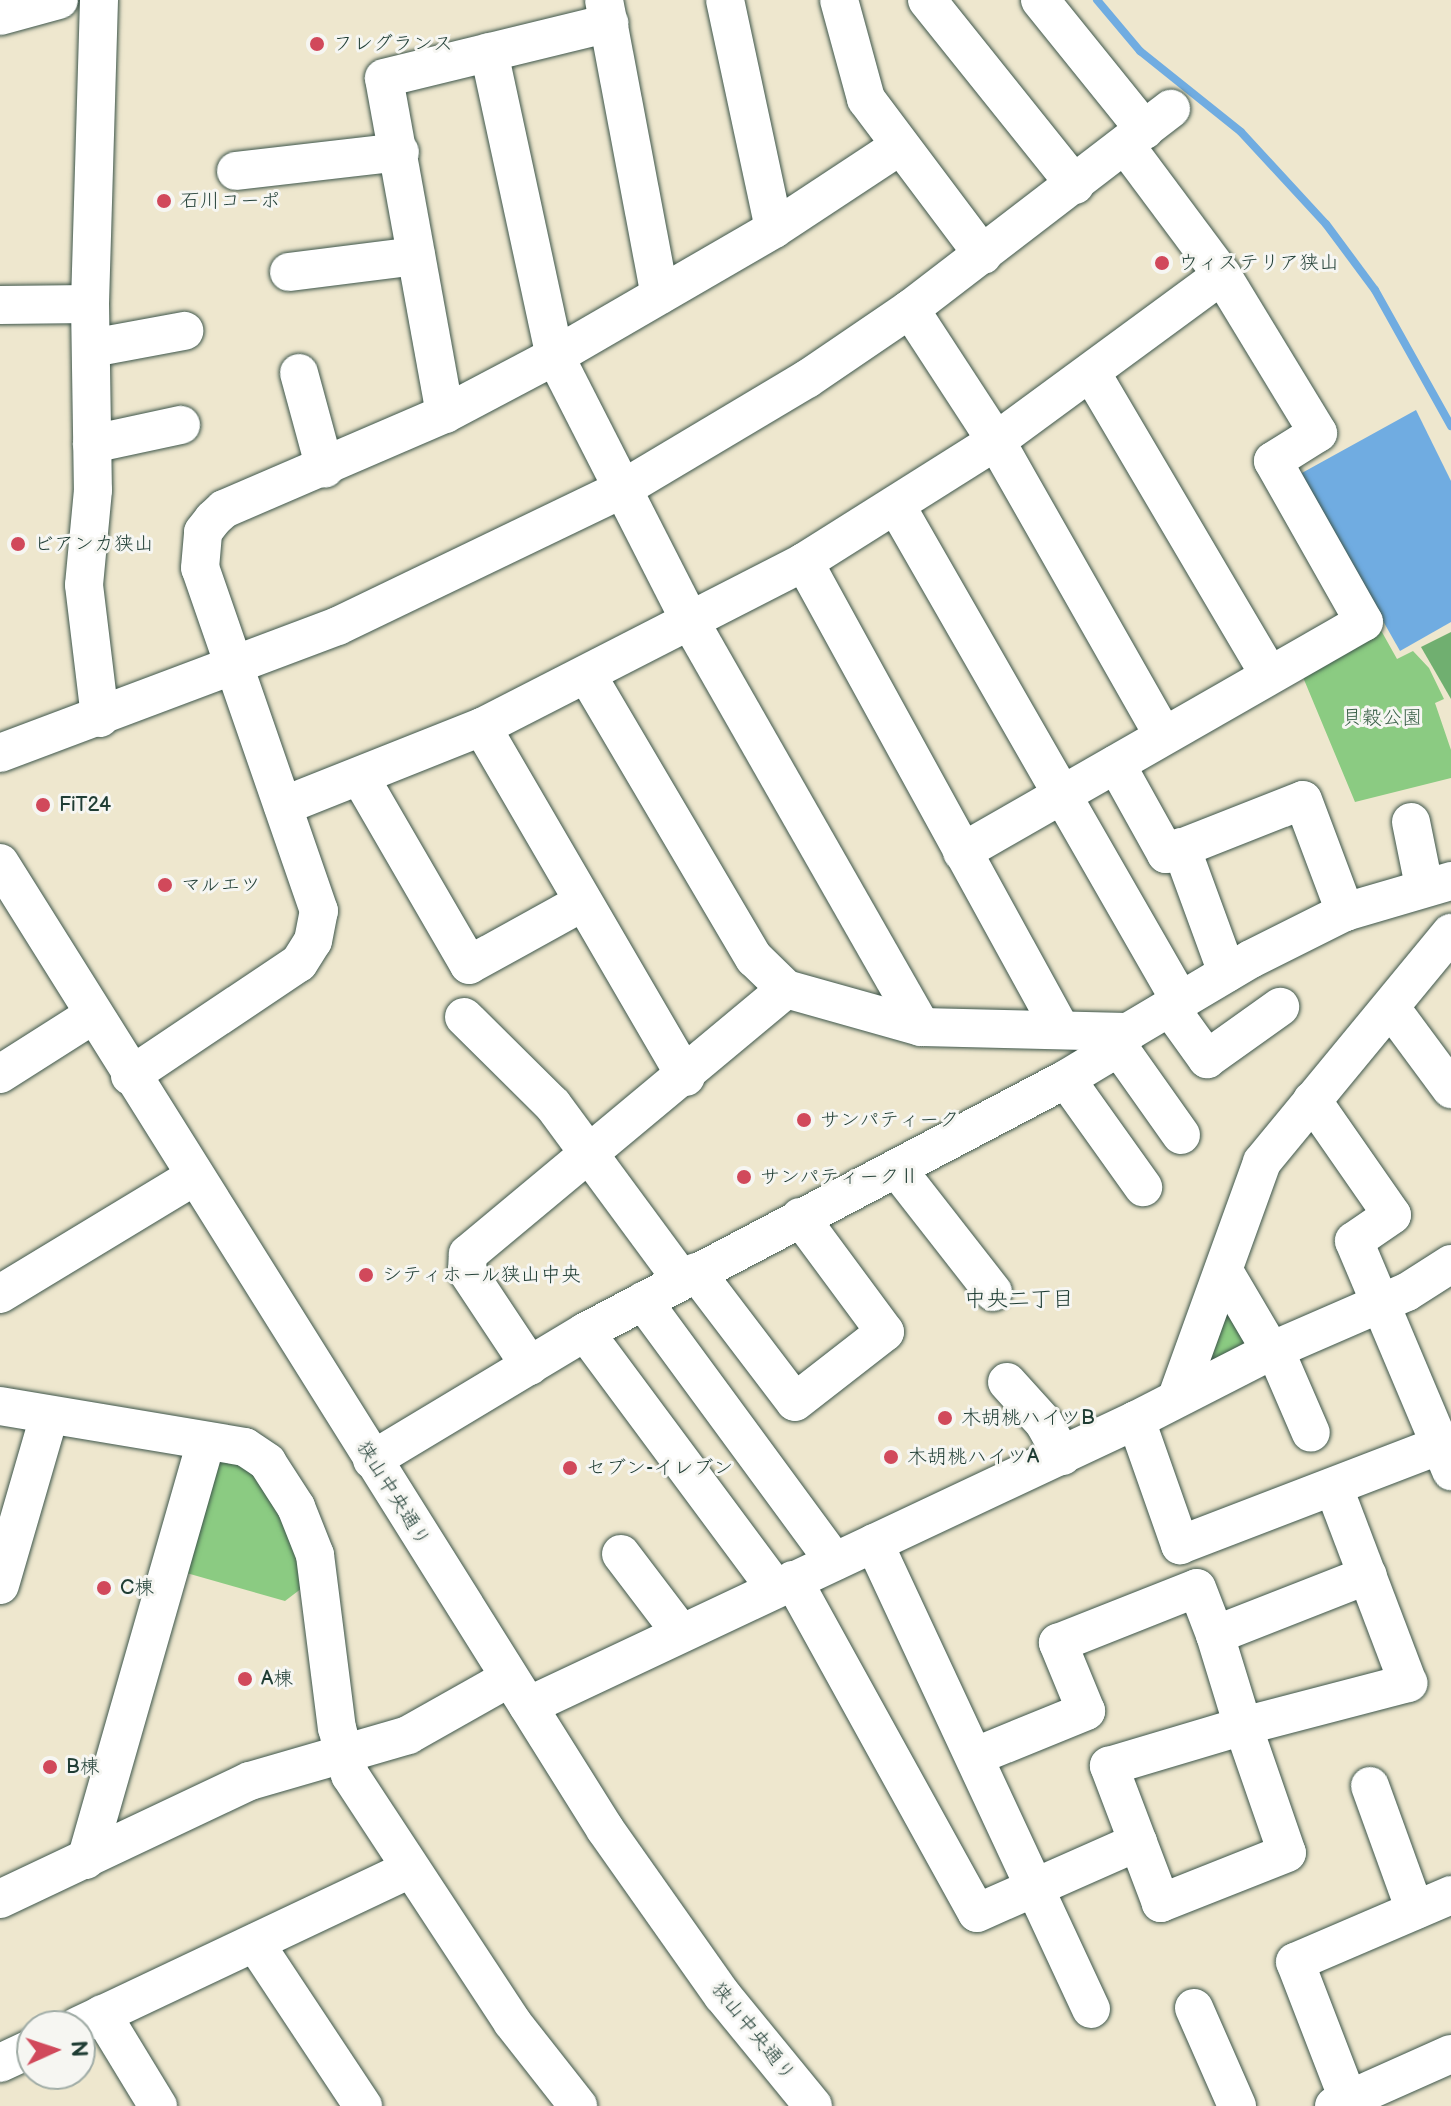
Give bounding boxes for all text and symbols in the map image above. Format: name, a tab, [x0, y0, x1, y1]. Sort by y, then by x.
place label: フレグランス	[333, 32, 453, 56]
marker: フレグランス	[308, 35, 326, 53]
place label: 石川コーポ	[180, 189, 280, 213]
marker: 石川コーポ	[155, 192, 173, 210]
place label: ウィステリア狭山	[1178, 251, 1338, 275]
marker: ウィステリア狭山	[1153, 254, 1171, 272]
place label: ビアンカ狭山	[34, 532, 154, 556]
marker: ビアンカ狭山	[9, 535, 27, 553]
park label: 貝穀公園	[1342, 706, 1422, 730]
place label: FiT24	[59, 793, 111, 817]
marker: FiT24	[34, 796, 52, 814]
place label: マルエツ	[181, 873, 261, 897]
marker: マルエツ	[156, 876, 174, 894]
place label: サンパティーク	[820, 1108, 960, 1132]
marker: サンパティーク	[795, 1111, 813, 1129]
place label: サンパティークⅡ	[760, 1165, 920, 1189]
marker: サンパティークⅡ	[735, 1168, 753, 1186]
place label: シティホール狭山中央	[382, 1263, 582, 1287]
marker: シティホール狭山中央	[357, 1266, 375, 1284]
district label: 中央二丁目	[964, 1287, 1074, 1313]
place label: 木胡桃ハイツB	[961, 1406, 1095, 1430]
marker: 木胡桃ハイツB	[936, 1409, 954, 1427]
street label: 狭山中央通り	[351, 1437, 435, 1551]
place label: 木胡桃ハイツA	[907, 1445, 1039, 1469]
marker: 木胡桃ハイツA	[882, 1448, 900, 1466]
place label: セブン-イレブン	[586, 1456, 733, 1480]
marker: セブン-イレブン	[561, 1459, 579, 1477]
place label: C棟	[120, 1576, 154, 1600]
marker: C棟	[95, 1579, 113, 1597]
place label: A棟	[261, 1667, 293, 1691]
marker: A棟	[236, 1670, 254, 1688]
place label: B棟	[66, 1755, 100, 1779]
marker: B棟	[41, 1758, 59, 1776]
street label: 狭山中央通り	[706, 1978, 800, 2086]
north arrow	[16, 2010, 96, 2090]
text: N	[65, 2040, 92, 2058]

